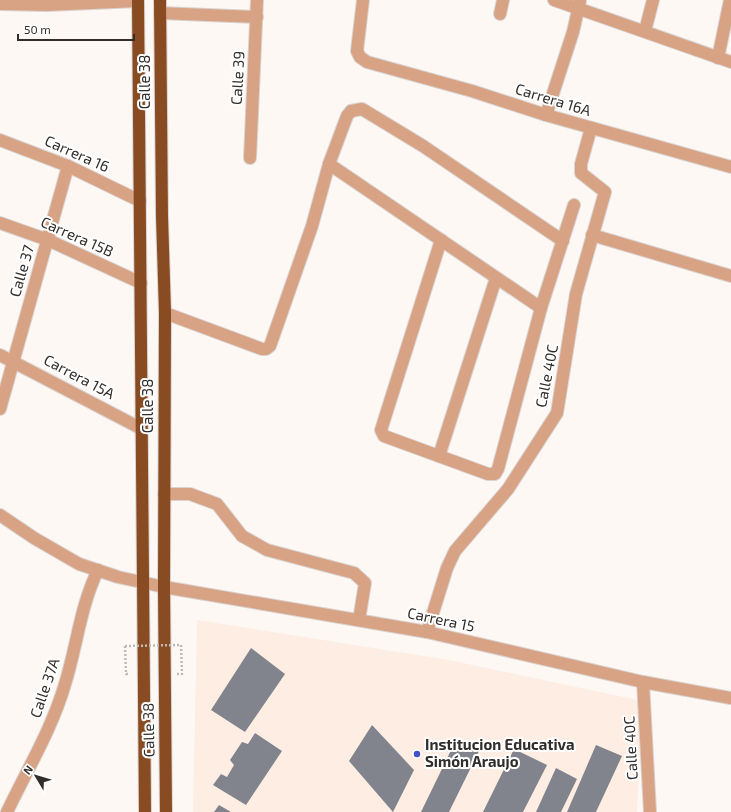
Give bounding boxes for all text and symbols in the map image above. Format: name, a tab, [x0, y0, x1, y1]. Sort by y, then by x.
scale bar	[18, 16, 134, 42]
text: 50 m	[24, 22, 51, 36]
street label: Calle 39	[227, 51, 247, 105]
street label: Calle 38	[135, 55, 153, 109]
street label: Carrera 16A	[513, 79, 594, 119]
street label: Carrera 16	[42, 131, 113, 175]
street label: Carrera 15B	[38, 212, 117, 260]
street label: Calle 37	[5, 242, 37, 299]
street label: Calle 40C	[531, 342, 561, 409]
street label: Carrera 15A	[41, 350, 119, 403]
street label: Calle 38	[138, 379, 156, 433]
street label: Carrera 15	[406, 603, 476, 635]
street label: Calle 37A	[25, 655, 63, 720]
street label: Calle 38	[139, 703, 157, 757]
street label: Calle 40C	[619, 715, 641, 780]
place label: Institucion Educativa Simón Araujo	[425, 735, 575, 770]
marker: Institucion Educativa Simón Araujo	[412, 749, 422, 759]
north arrow	[16, 756, 56, 796]
text: N	[20, 762, 35, 777]

